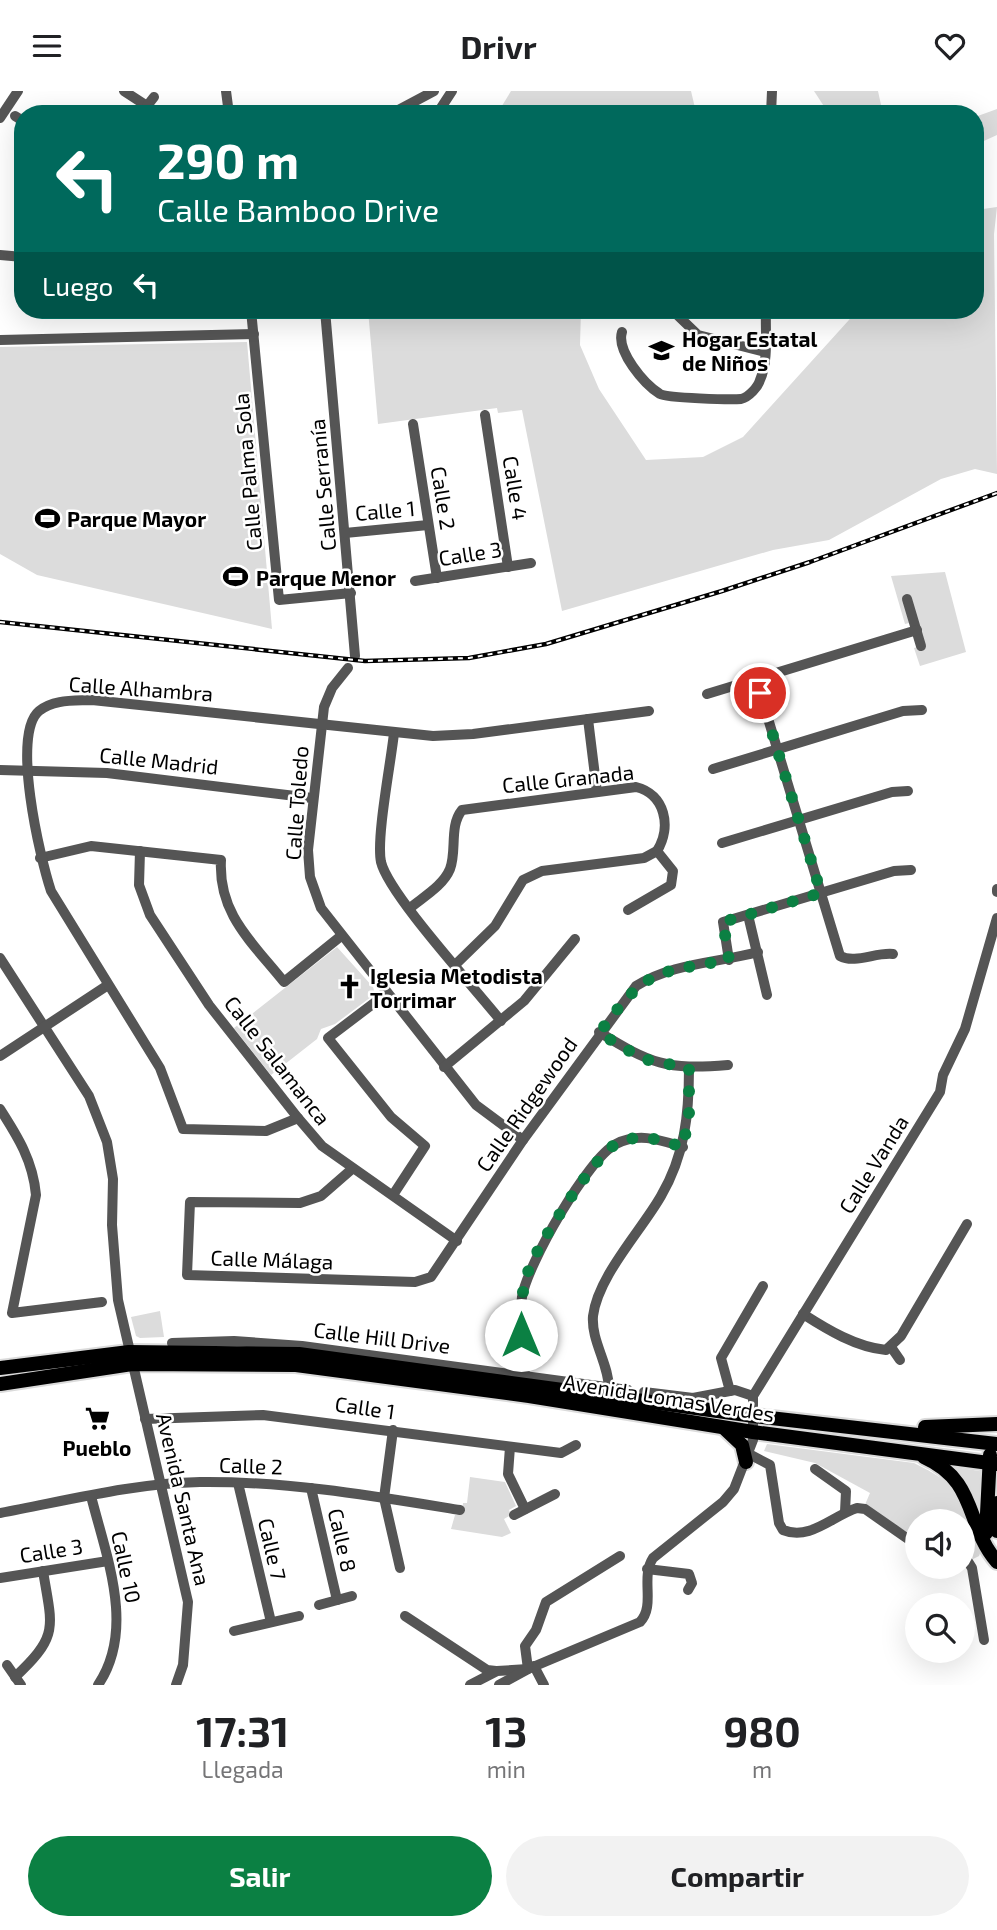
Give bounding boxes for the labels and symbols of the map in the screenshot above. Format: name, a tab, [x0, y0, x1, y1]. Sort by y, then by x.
place label: Hogar Estatal de Niños	[682, 326, 818, 375]
school or university icon: Hogar Estatal de Niños	[648, 336, 676, 364]
street label: Calle Palma Sola	[228, 392, 266, 552]
street label: Calle Serranía	[304, 418, 340, 552]
street label: Calle 4	[499, 454, 533, 522]
street label: Calle 2	[427, 465, 461, 531]
street label: Calle 1	[354, 495, 416, 525]
sports icon: Parque Mayor	[33, 504, 61, 532]
place label: Parque Mayor	[67, 506, 206, 532]
street label: Calle 3	[437, 536, 503, 570]
sports icon: Parque Menor	[222, 563, 250, 591]
place label: Parque Menor	[256, 565, 396, 590]
pin	[730, 663, 790, 723]
street label: Calle Alhambra	[68, 670, 214, 706]
street label: Calle Madrid	[98, 741, 220, 779]
street label: Calle Toledo	[280, 745, 312, 861]
street label: Calle Granada	[501, 759, 635, 797]
place label: Iglesia Metodista Torrimar	[370, 963, 543, 1012]
church icon: Iglesia Metodista Torrimar	[336, 973, 364, 1001]
street label: Calle Salamanca	[220, 990, 336, 1130]
street label: Calle Ridgewood	[470, 1032, 582, 1176]
street label: Calle Vanda	[833, 1110, 913, 1218]
street label: Calle Málaga	[210, 1244, 334, 1274]
position arrow	[484, 1298, 558, 1372]
street label: Calle Hill Drive	[312, 1316, 452, 1358]
street label: Avenida Lomas Verdes	[562, 1368, 776, 1426]
street label: Calle 1	[333, 1390, 397, 1424]
supermarket icon: Pueblo	[83, 1404, 111, 1432]
street label: Avenida Santa Ana	[152, 1410, 216, 1588]
place label: Pueblo	[62, 1435, 132, 1460]
street label: Calle 2	[219, 1451, 283, 1479]
street label: Calle 8	[324, 1506, 362, 1574]
street label: Calle 7	[254, 1516, 292, 1583]
street label: Calle 10	[107, 1529, 147, 1605]
street label: Calle 3	[18, 1533, 84, 1567]

